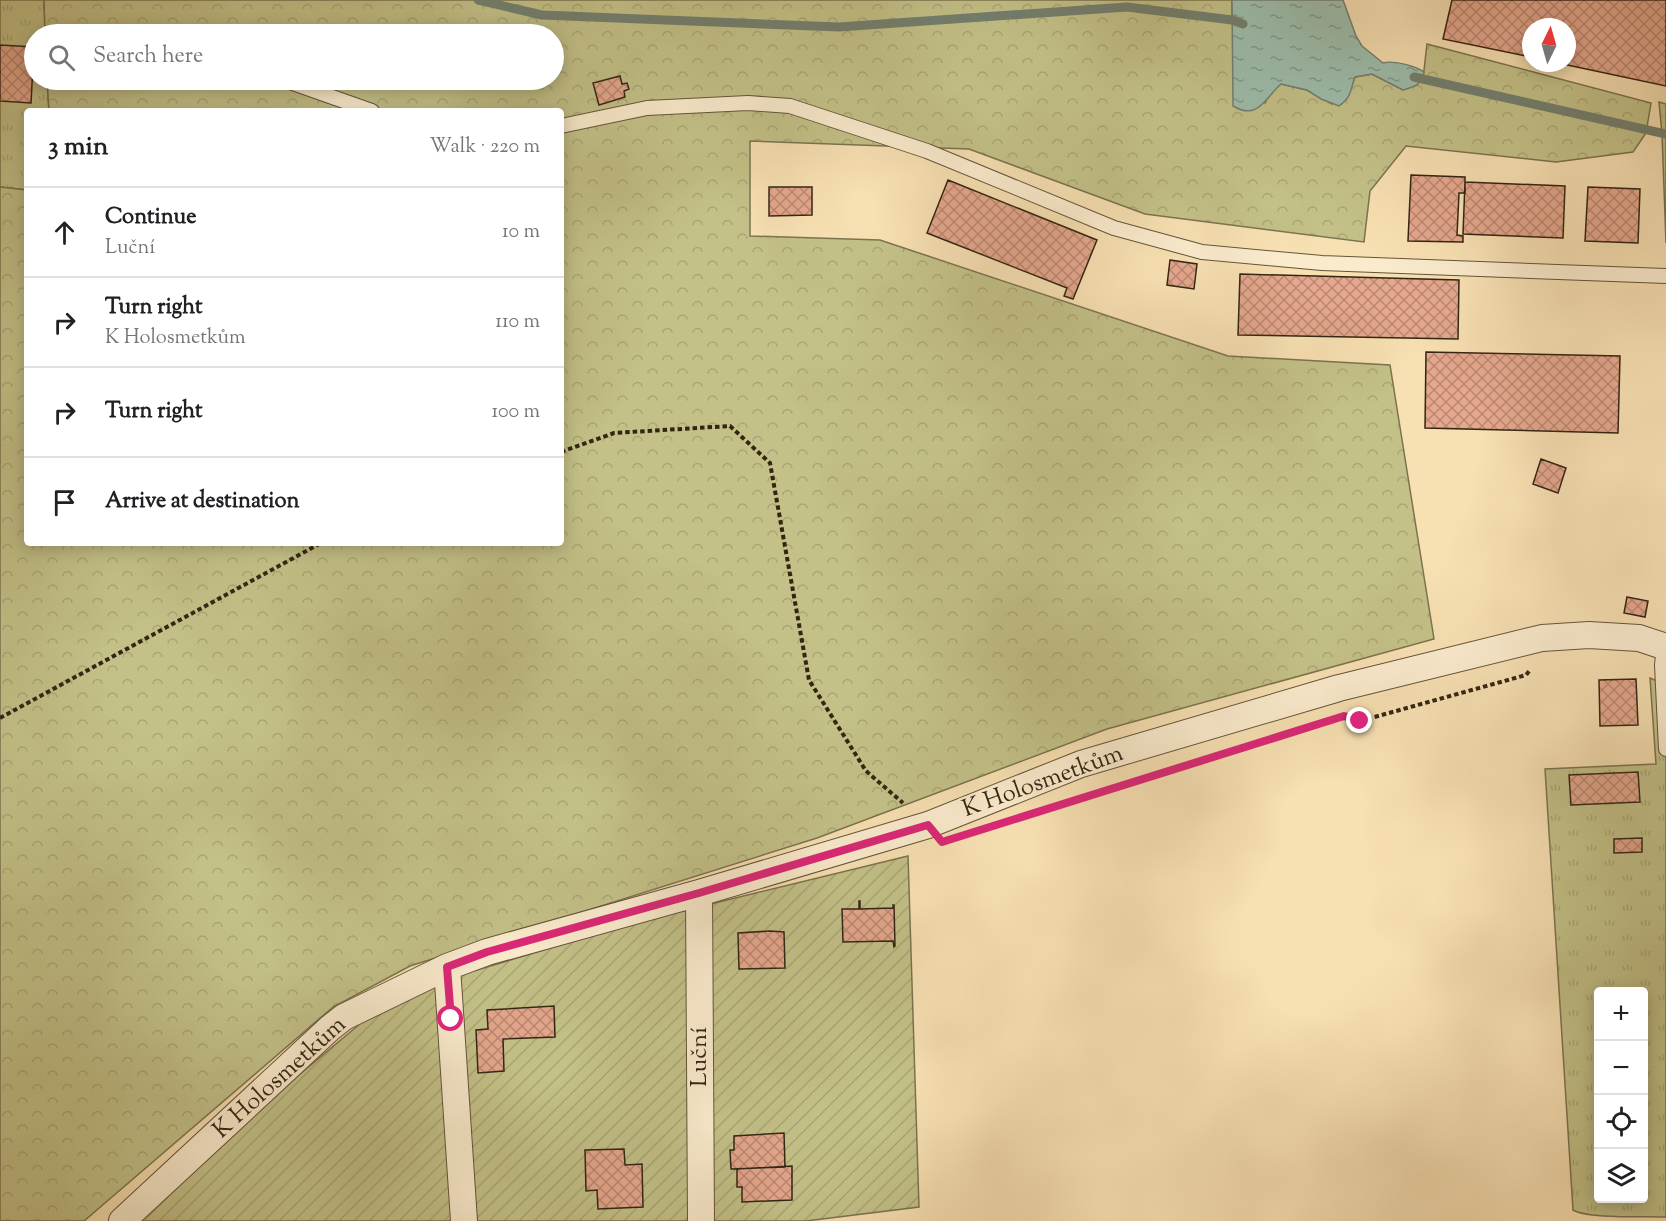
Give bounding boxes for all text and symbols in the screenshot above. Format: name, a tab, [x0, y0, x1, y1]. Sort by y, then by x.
north arrow	[1522, 18, 1576, 72]
search box	[24, 24, 564, 90]
icon: search	[45, 41, 78, 74]
text: Search here	[93, 41, 203, 73]
text: 3 min	[48, 129, 108, 166]
text: Walk · 220 m	[429, 133, 540, 162]
text: Continue	[105, 202, 196, 234]
icon: ahead	[48, 216, 81, 249]
text: 10 m	[502, 218, 540, 247]
text: Luční	[105, 234, 155, 263]
text: Turn right	[105, 292, 202, 324]
icon: right	[48, 306, 81, 339]
text: 110 m	[495, 308, 540, 337]
text: K Holosmetkům	[105, 324, 246, 353]
icon: right	[48, 396, 81, 429]
text: Turn right	[105, 396, 202, 428]
text: 100 m	[491, 398, 540, 427]
icon: arrive	[48, 486, 81, 519]
text: Arrive at destination	[105, 486, 300, 518]
route end	[1346, 707, 1372, 733]
street label: K Holosmetkům	[958, 737, 1128, 827]
map controls	[1594, 987, 1648, 1203]
button: +	[1594, 987, 1648, 1041]
route start	[437, 1005, 463, 1031]
street label: K Holosmetkům	[206, 1009, 354, 1147]
street label: Luční	[683, 1027, 717, 1087]
button: −	[1594, 1041, 1648, 1095]
button: locate	[1594, 1095, 1648, 1149]
button: layers	[1594, 1149, 1648, 1203]

